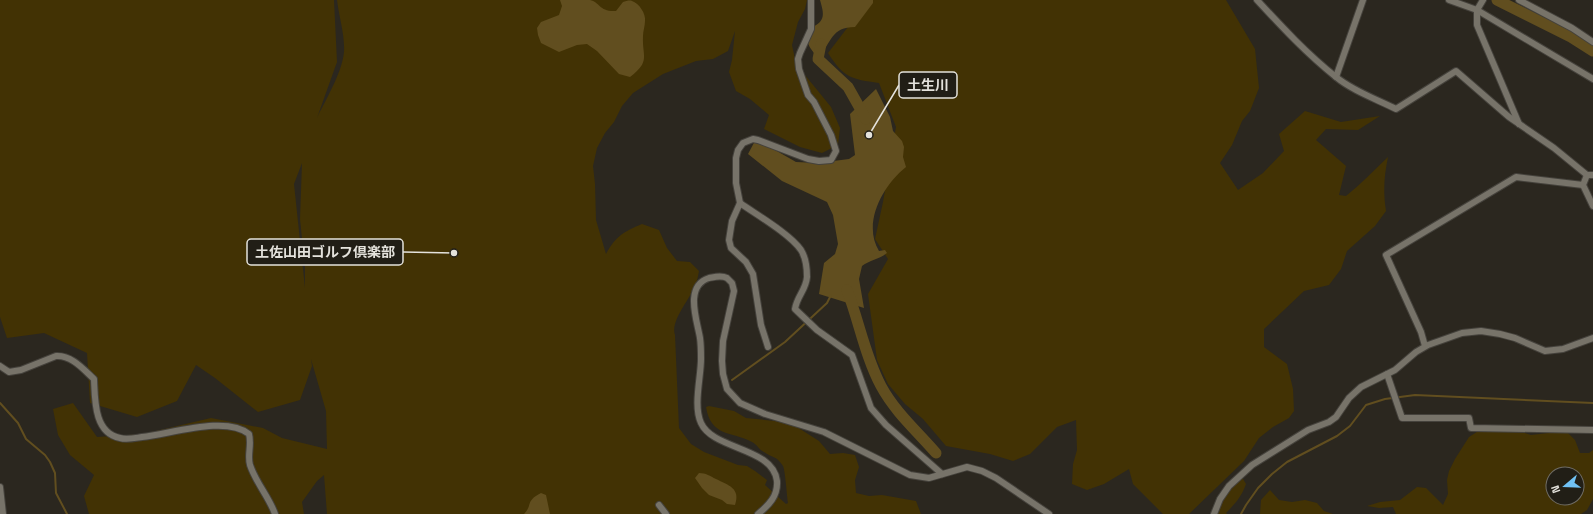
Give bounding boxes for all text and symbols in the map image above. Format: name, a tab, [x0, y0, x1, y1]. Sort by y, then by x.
callout: 土生川	[899, 72, 957, 98]
text: 土生川	[907, 76, 949, 94]
callout: 土佐山田ゴルフ倶楽部	[247, 239, 403, 265]
text: 土佐山田ゴルフ倶楽部	[255, 243, 395, 261]
north arrow	[1545, 466, 1585, 506]
text: N	[1548, 483, 1563, 495]

